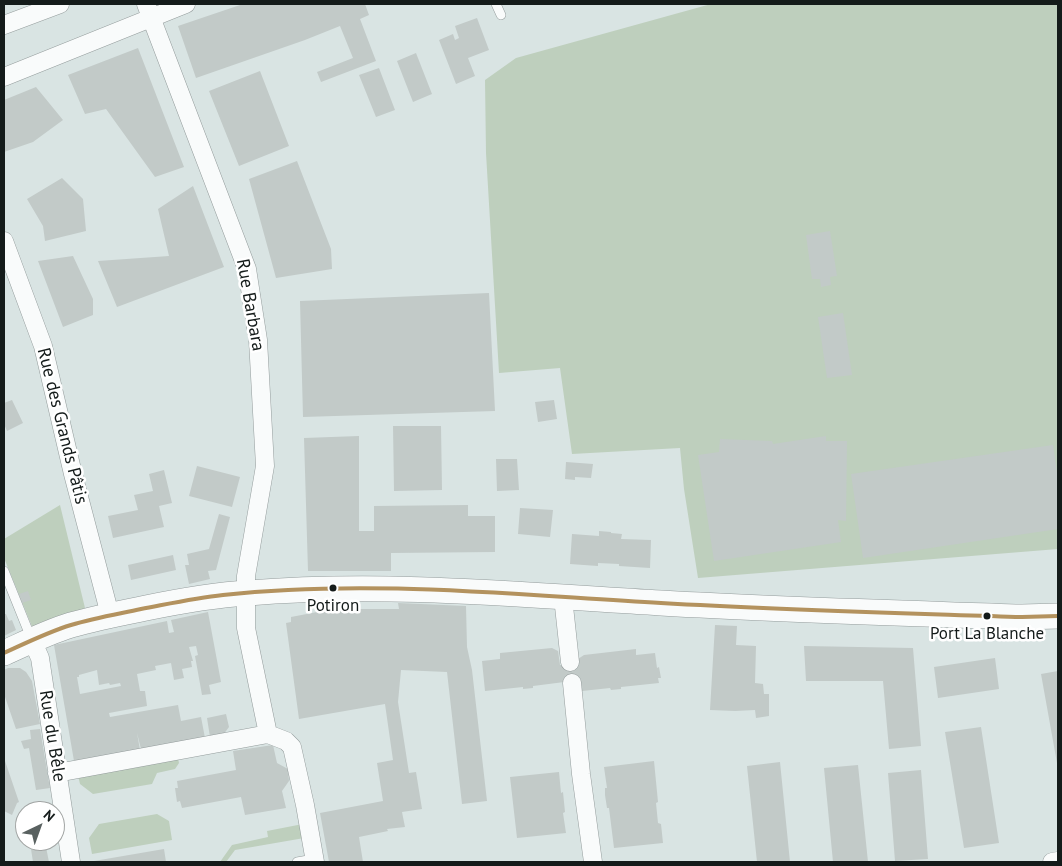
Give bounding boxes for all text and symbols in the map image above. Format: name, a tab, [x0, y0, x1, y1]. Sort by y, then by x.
street label: Rue Barbara	[231, 257, 269, 353]
street label: Rue des Grands Pâtis	[32, 346, 92, 506]
marker: Potiron	[328, 583, 338, 593]
place label: Potiron	[307, 596, 359, 616]
marker: Port La Blanche	[982, 611, 992, 621]
place label: Port La Blanche	[930, 624, 1044, 644]
street label: Rue du Bêle	[34, 689, 70, 783]
north arrow	[15, 801, 65, 851]
text: N	[40, 806, 59, 825]

